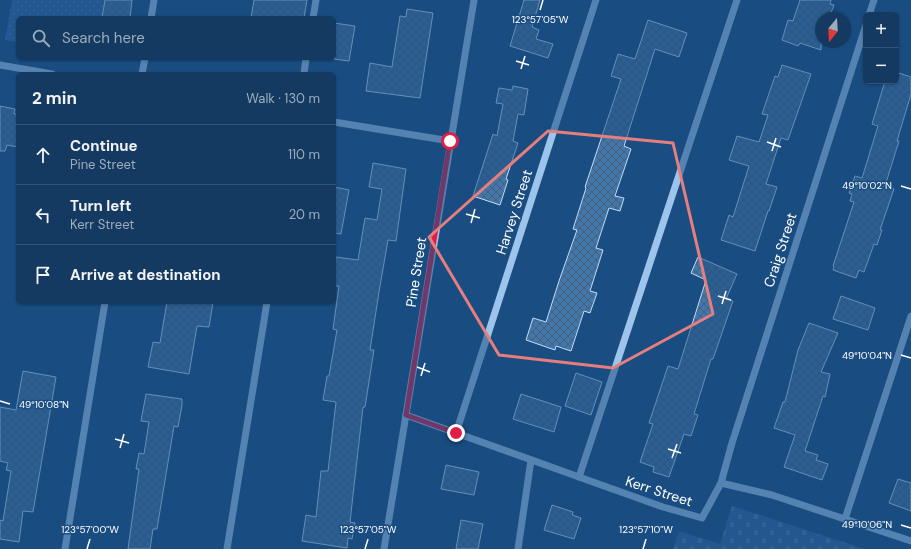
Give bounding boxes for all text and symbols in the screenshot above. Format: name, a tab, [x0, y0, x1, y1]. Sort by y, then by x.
north arrow	[815, 12, 851, 48]
map controls	[863, 12, 899, 84]
button: +	[863, 12, 899, 48]
text: 123°57'05"W	[512, 13, 569, 26]
search box	[16, 16, 336, 60]
icon: search	[30, 27, 52, 49]
text: Search here	[62, 28, 145, 48]
button: −	[863, 48, 899, 84]
text: 2 min	[32, 87, 77, 109]
text: Walk · 130 m	[246, 90, 320, 107]
route start	[441, 132, 459, 150]
text: Continue	[70, 136, 138, 156]
icon: ahead	[32, 144, 54, 166]
text: 110 m	[288, 146, 320, 163]
text: Pine Street	[70, 156, 136, 173]
street label: Harvey Street	[492, 167, 536, 257]
text: 49°10'02"N	[842, 179, 892, 192]
text: Turn left	[70, 196, 131, 216]
icon: left	[32, 204, 54, 226]
text: 20 m	[289, 206, 320, 223]
street label: Craig Street	[759, 210, 801, 290]
text: Kerr Street	[70, 216, 134, 233]
street label: Pine Street	[402, 236, 430, 308]
icon: arrive	[32, 264, 54, 286]
text: Arrive at destination	[70, 265, 221, 285]
text: 49°10'04"N	[842, 349, 892, 362]
text: 49°10'08"N	[19, 398, 69, 411]
route end	[447, 424, 465, 442]
street label: Kerr Street	[623, 472, 695, 510]
text: 49°10'06"N	[842, 518, 892, 531]
text: 123°57'00"W	[61, 523, 119, 536]
text: 123°57'05"W	[340, 523, 397, 536]
text: 123°57'10"W	[619, 523, 673, 536]

